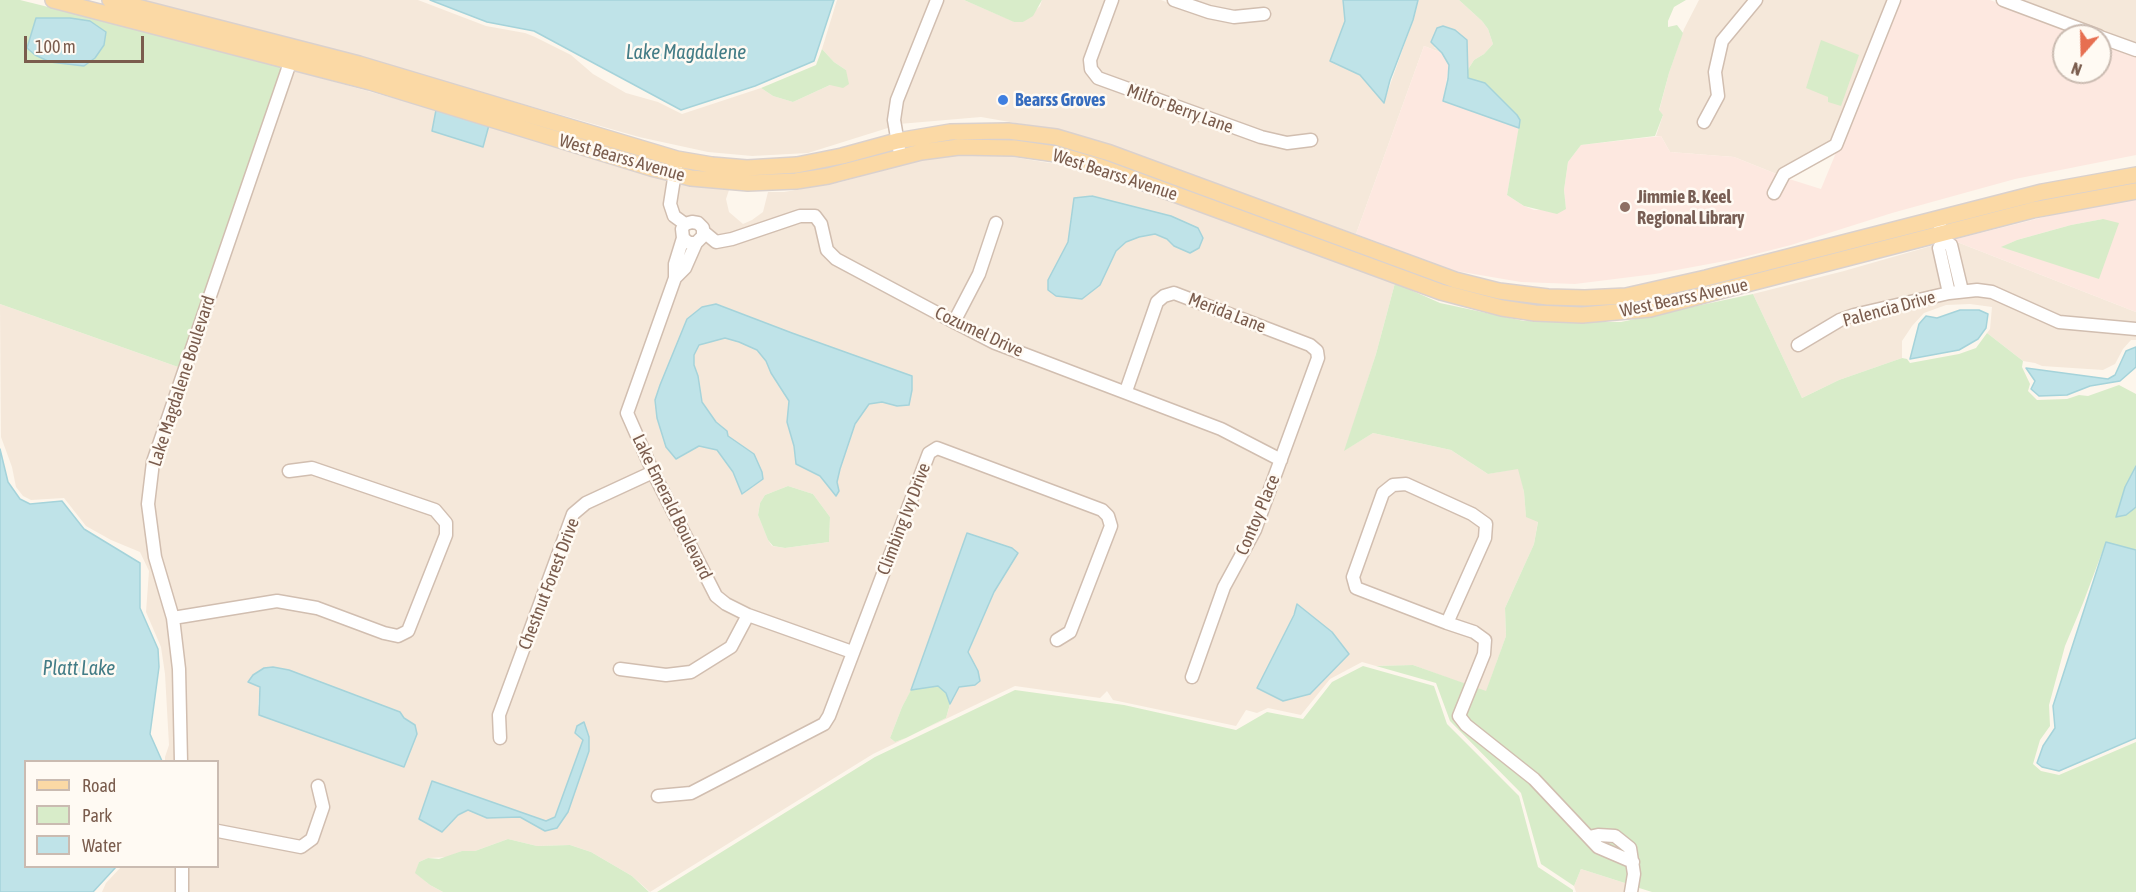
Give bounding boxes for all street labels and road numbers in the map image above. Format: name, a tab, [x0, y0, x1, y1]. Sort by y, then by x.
street label: Milfor Berry Lane	[1124, 80, 1236, 138]
street label: West Bearss Avenue	[557, 130, 687, 186]
street label: West Bearss Avenue	[1050, 145, 1180, 205]
street label: West Bearss Avenue	[1618, 274, 1750, 322]
street label: Palencia Drive	[1840, 286, 1938, 332]
street label: Merida Lane	[1185, 288, 1269, 338]
street label: Lake Magdalene Boulevard	[144, 293, 220, 469]
street label: Cozumel Drive	[931, 302, 1027, 362]
street label: Lake Emerald Boulevard	[627, 431, 717, 583]
street label: Climbing Ivy Drive	[873, 460, 935, 578]
street label: Contoy Place	[1231, 472, 1285, 558]
street label: Chestnut Forest Drive	[514, 515, 584, 653]

